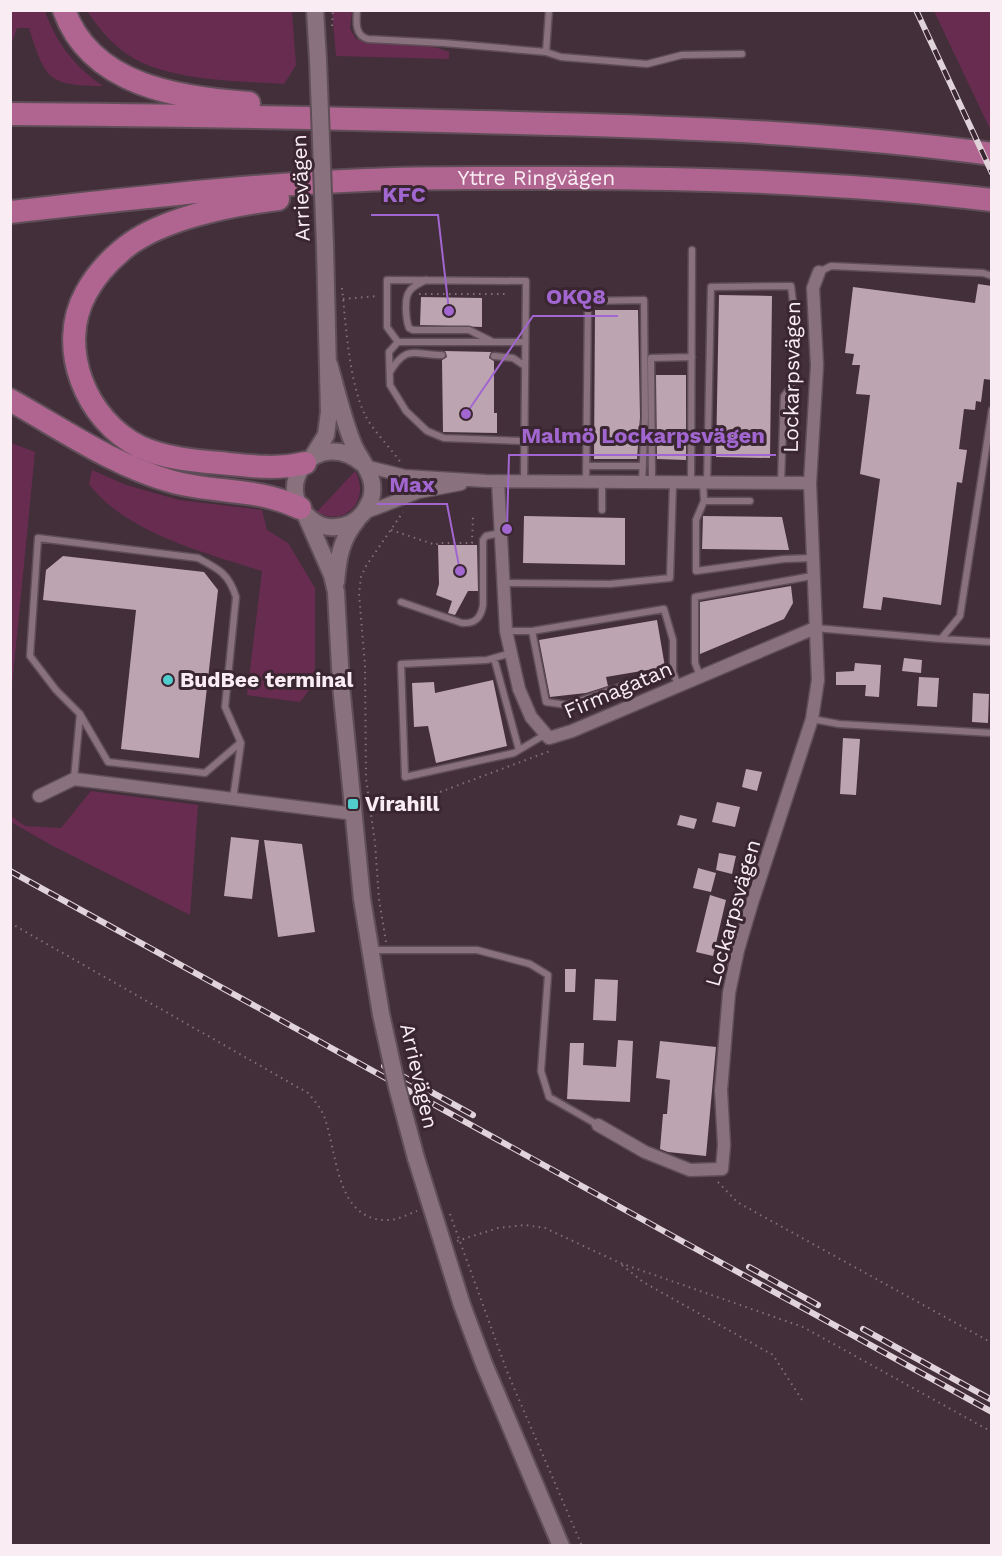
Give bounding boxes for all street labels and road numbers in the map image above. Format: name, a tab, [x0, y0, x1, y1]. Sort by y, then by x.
street label: Arrievägen	[286, 134, 315, 242]
street label: Yttre Ringvägen	[458, 165, 615, 190]
street label: Lockarpsvägen	[778, 301, 805, 453]
street label: Firmagatan	[560, 656, 676, 724]
street label: Lockarpsvägen	[700, 837, 765, 989]
street label: Arrievägen	[395, 1021, 444, 1131]

